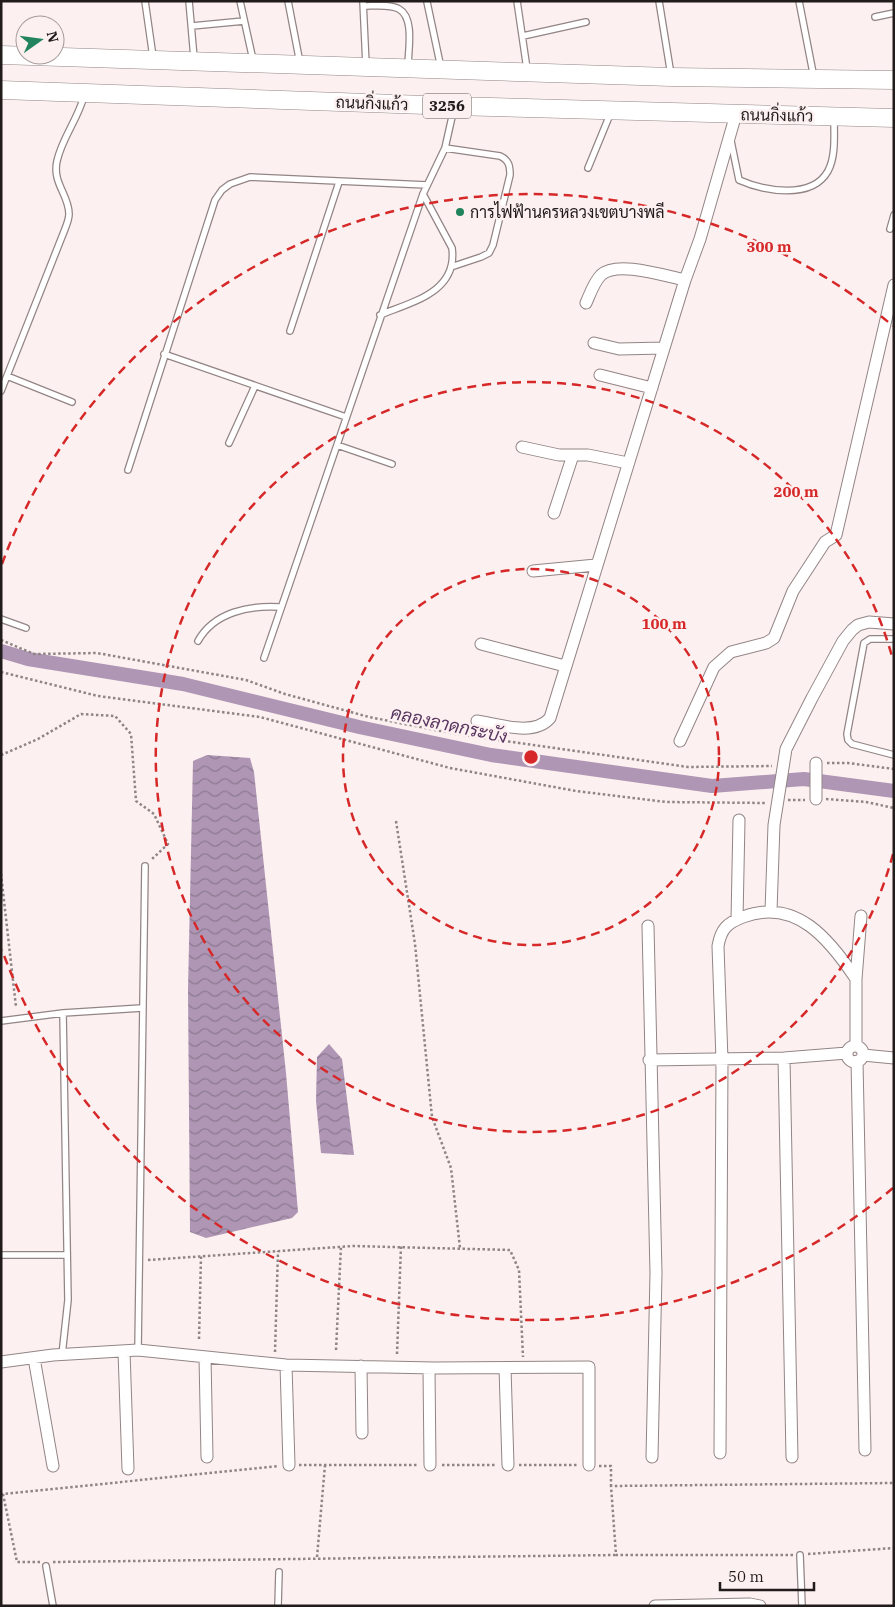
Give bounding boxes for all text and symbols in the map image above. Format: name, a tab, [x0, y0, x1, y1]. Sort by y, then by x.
north arrow	[15, 15, 65, 65]
text: N	[43, 29, 63, 44]
street label: ถนนกิ่งแก้ว	[335, 88, 409, 114]
road number: 3256	[423, 94, 471, 118]
street label: ถนนกิ่งแก้ว	[740, 101, 814, 126]
place label: การไฟฟ้านครหลวงเขตบางพลี	[470, 201, 665, 222]
marker: การไฟฟ้านครหลวงเขตบางพลี	[454, 206, 466, 218]
text: 300 m	[746, 237, 792, 256]
text: 200 m	[773, 482, 819, 501]
text: 100 m	[641, 614, 687, 633]
water label: คลองลาดกระบัง	[389, 701, 509, 748]
centre of rings	[522, 748, 540, 766]
scale bar	[720, 1560, 814, 1592]
text: 50 m	[728, 1567, 764, 1586]

